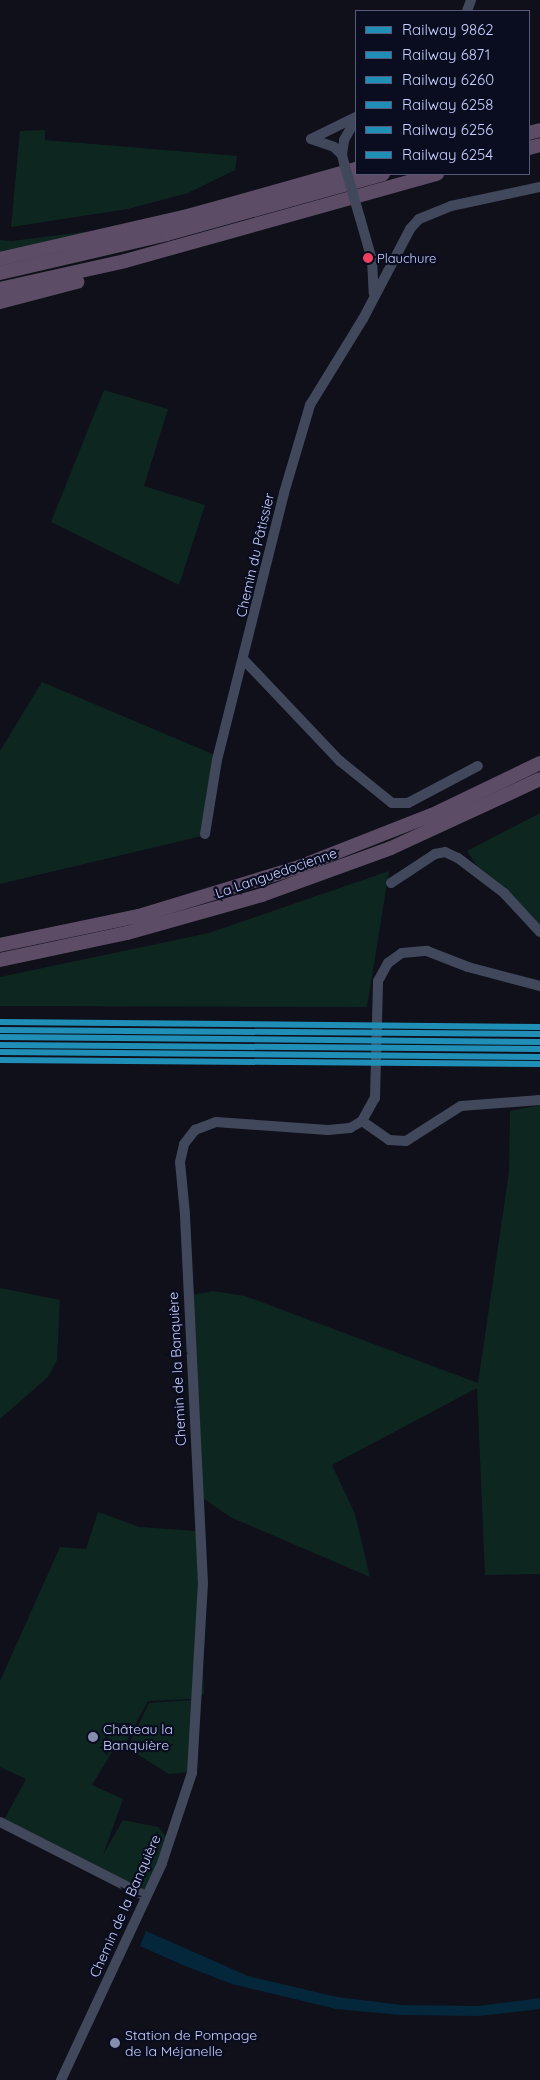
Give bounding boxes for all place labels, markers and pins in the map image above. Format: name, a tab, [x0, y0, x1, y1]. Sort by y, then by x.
place label: Plauchure	[377, 250, 436, 266]
marker: Plauchure	[363, 253, 373, 263]
place label: Château la Banquière	[103, 1721, 173, 1754]
marker: Château la Banquière	[87, 1731, 99, 1743]
place label: Station de Pompage de la Méjanelle	[125, 2027, 257, 2060]
marker: Station de Pompage de la Méjanelle	[109, 2037, 121, 2049]

